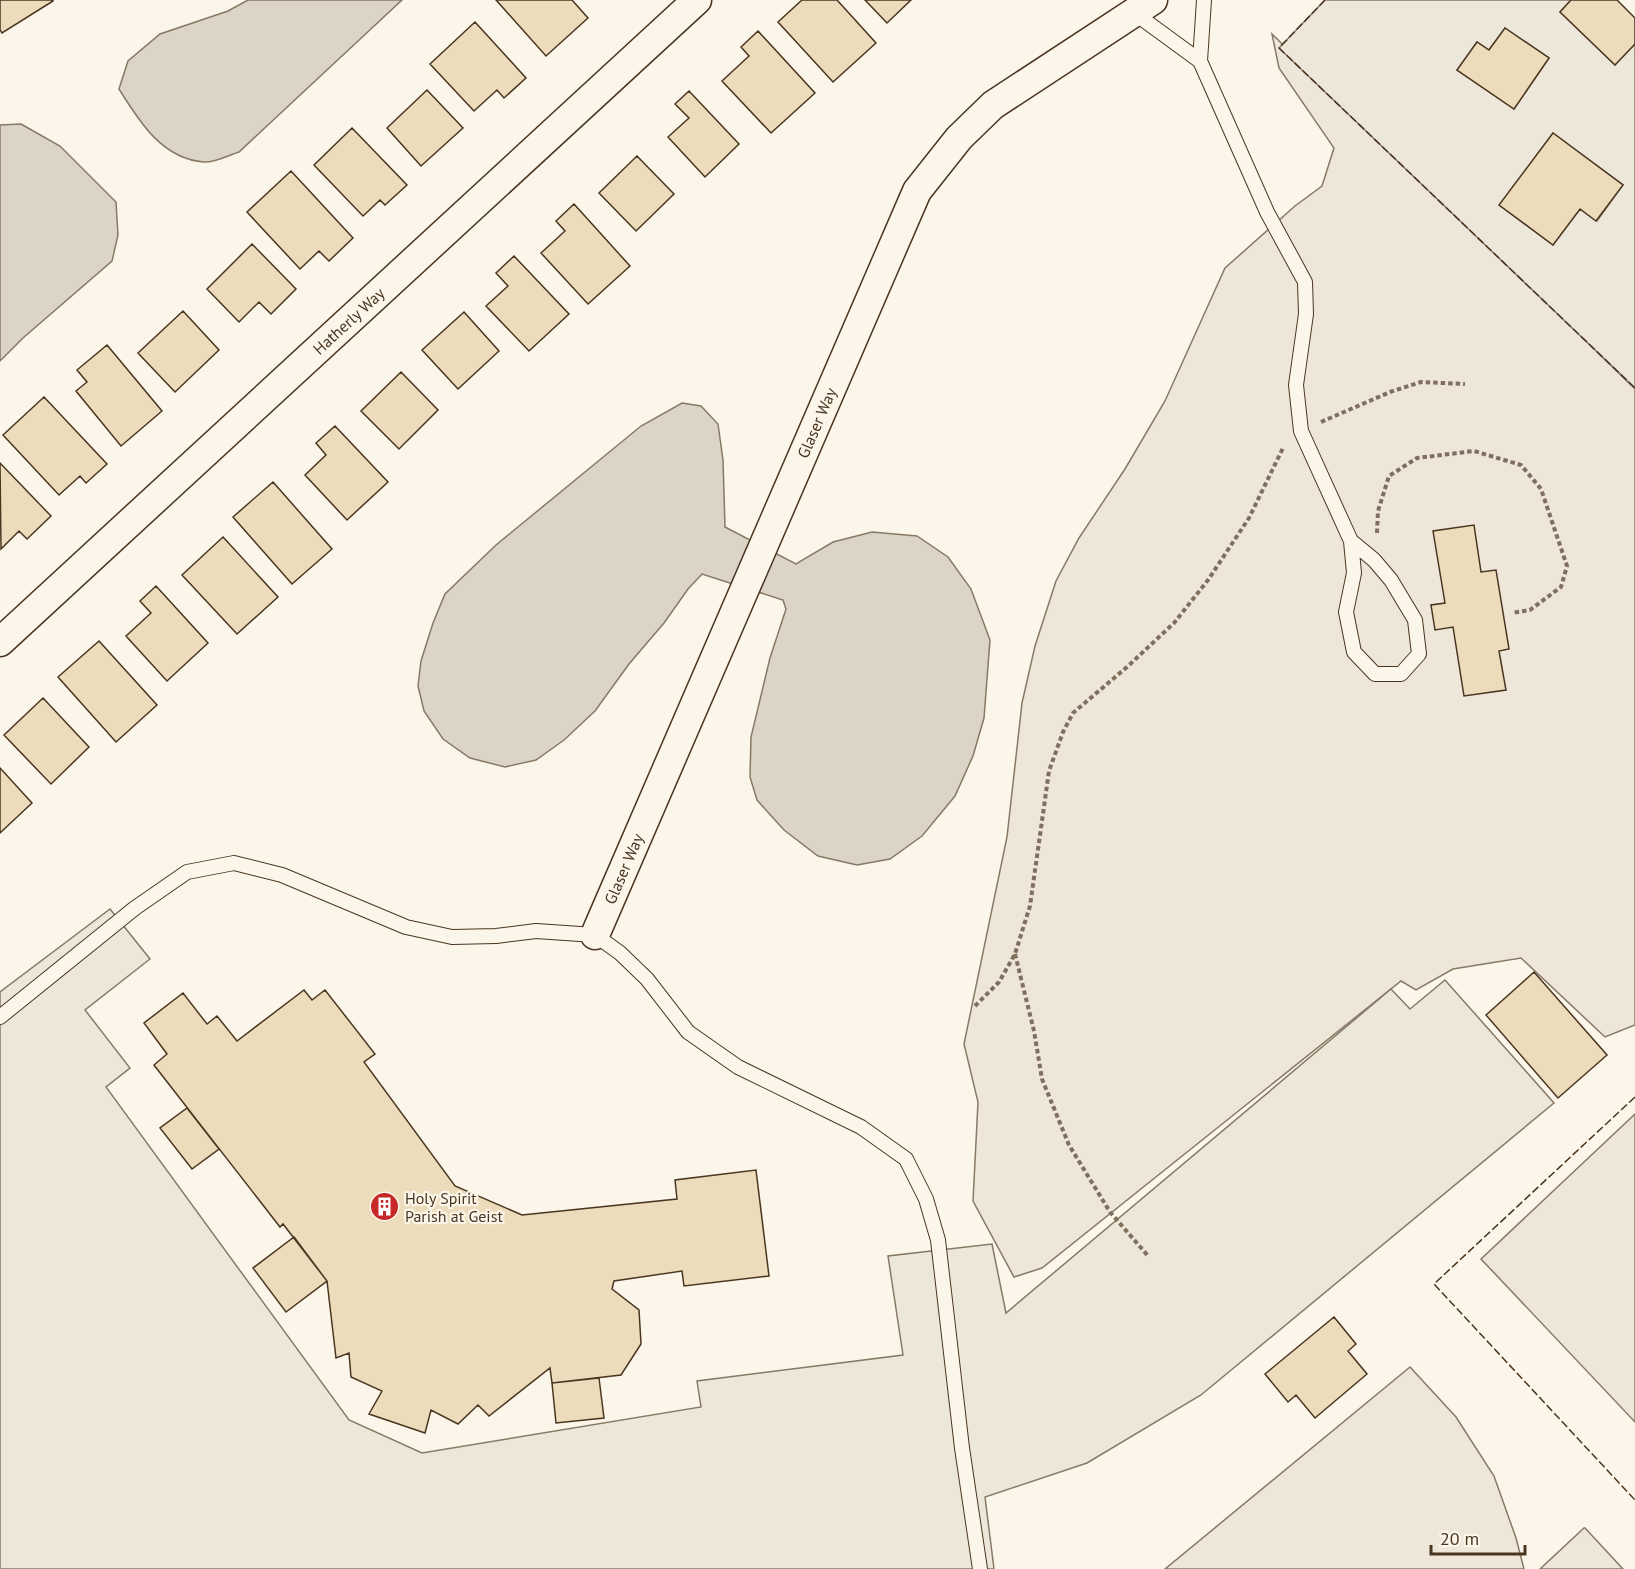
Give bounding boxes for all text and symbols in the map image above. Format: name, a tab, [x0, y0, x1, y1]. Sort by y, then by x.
street label: Hatherly Way	[309, 283, 389, 359]
street label: Glaser Way	[793, 384, 841, 461]
street label: Glaser Way	[600, 830, 648, 907]
place label: Holy Spirit Parish at Geist	[405, 1188, 503, 1226]
building icon: Holy Spirit Parish at Geist	[368, 1191, 400, 1223]
scale bar	[1431, 1518, 1526, 1556]
text: 20 m	[1440, 1527, 1479, 1550]

